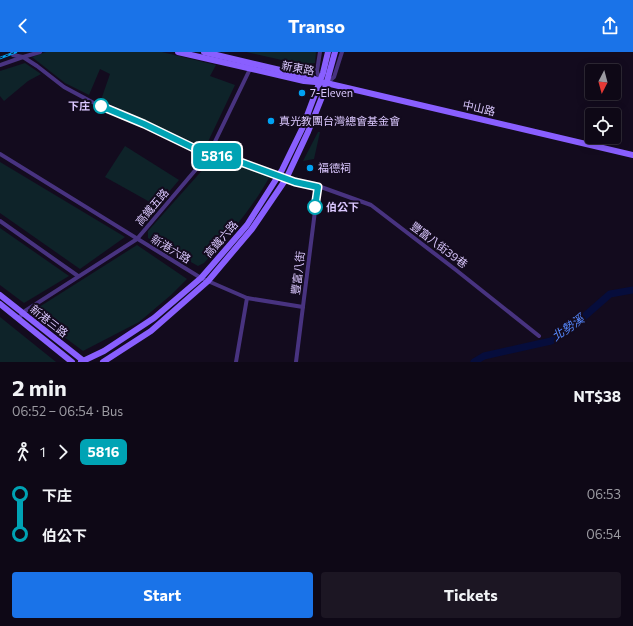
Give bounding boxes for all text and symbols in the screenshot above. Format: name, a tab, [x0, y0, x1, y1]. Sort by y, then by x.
icon: back	[12, 15, 34, 37]
text: Transo	[288, 15, 345, 37]
icon: share	[599, 15, 621, 37]
street label: 新東路	[281, 58, 315, 77]
north arrow	[585, 64, 621, 100]
map controls	[585, 64, 621, 144]
place label: 7-Eleven	[310, 86, 353, 99]
marker: 7-Eleven	[297, 88, 307, 98]
street label: 中山路	[462, 97, 497, 118]
marker: 下庄	[93, 98, 109, 114]
place label: 下庄	[68, 99, 90, 112]
button: locate	[585, 108, 621, 144]
place label: 真光教團台灣總會基金會	[279, 114, 400, 127]
marker: 真光教團台灣總會基金會	[266, 116, 276, 126]
line badge: 5816	[189, 143, 245, 169]
text: 5816	[201, 147, 233, 164]
place label: 福德祠	[318, 161, 351, 174]
marker: 福德祠	[305, 163, 315, 173]
street label: 高鐵五路	[132, 186, 171, 228]
marker: 伯公下	[307, 199, 323, 215]
place label: 伯公下	[326, 200, 359, 213]
street label: 高鐵六路	[201, 218, 240, 260]
street label: 豐富八街39巷	[408, 219, 470, 270]
street label: 新港六路	[149, 232, 193, 265]
street label: 豐富八街	[288, 250, 307, 296]
street label: 新港三路	[28, 302, 71, 339]
water label: 北勢溪	[549, 310, 588, 343]
text: 2 min	[12, 374, 67, 401]
text: NT$38	[573, 387, 621, 405]
text: 06:52 – 06:54 · Bus	[12, 403, 123, 419]
icon: walk	[12, 441, 34, 463]
icon: forward	[52, 441, 74, 463]
text: 5816	[88, 443, 119, 460]
text: 1	[40, 444, 46, 460]
text: 下庄	[42, 486, 72, 504]
text: 06:53	[587, 486, 621, 502]
text: 伯公下	[42, 526, 87, 544]
text: 06:54	[586, 526, 621, 542]
button: Start	[12, 572, 313, 618]
button: Tickets	[321, 572, 621, 618]

